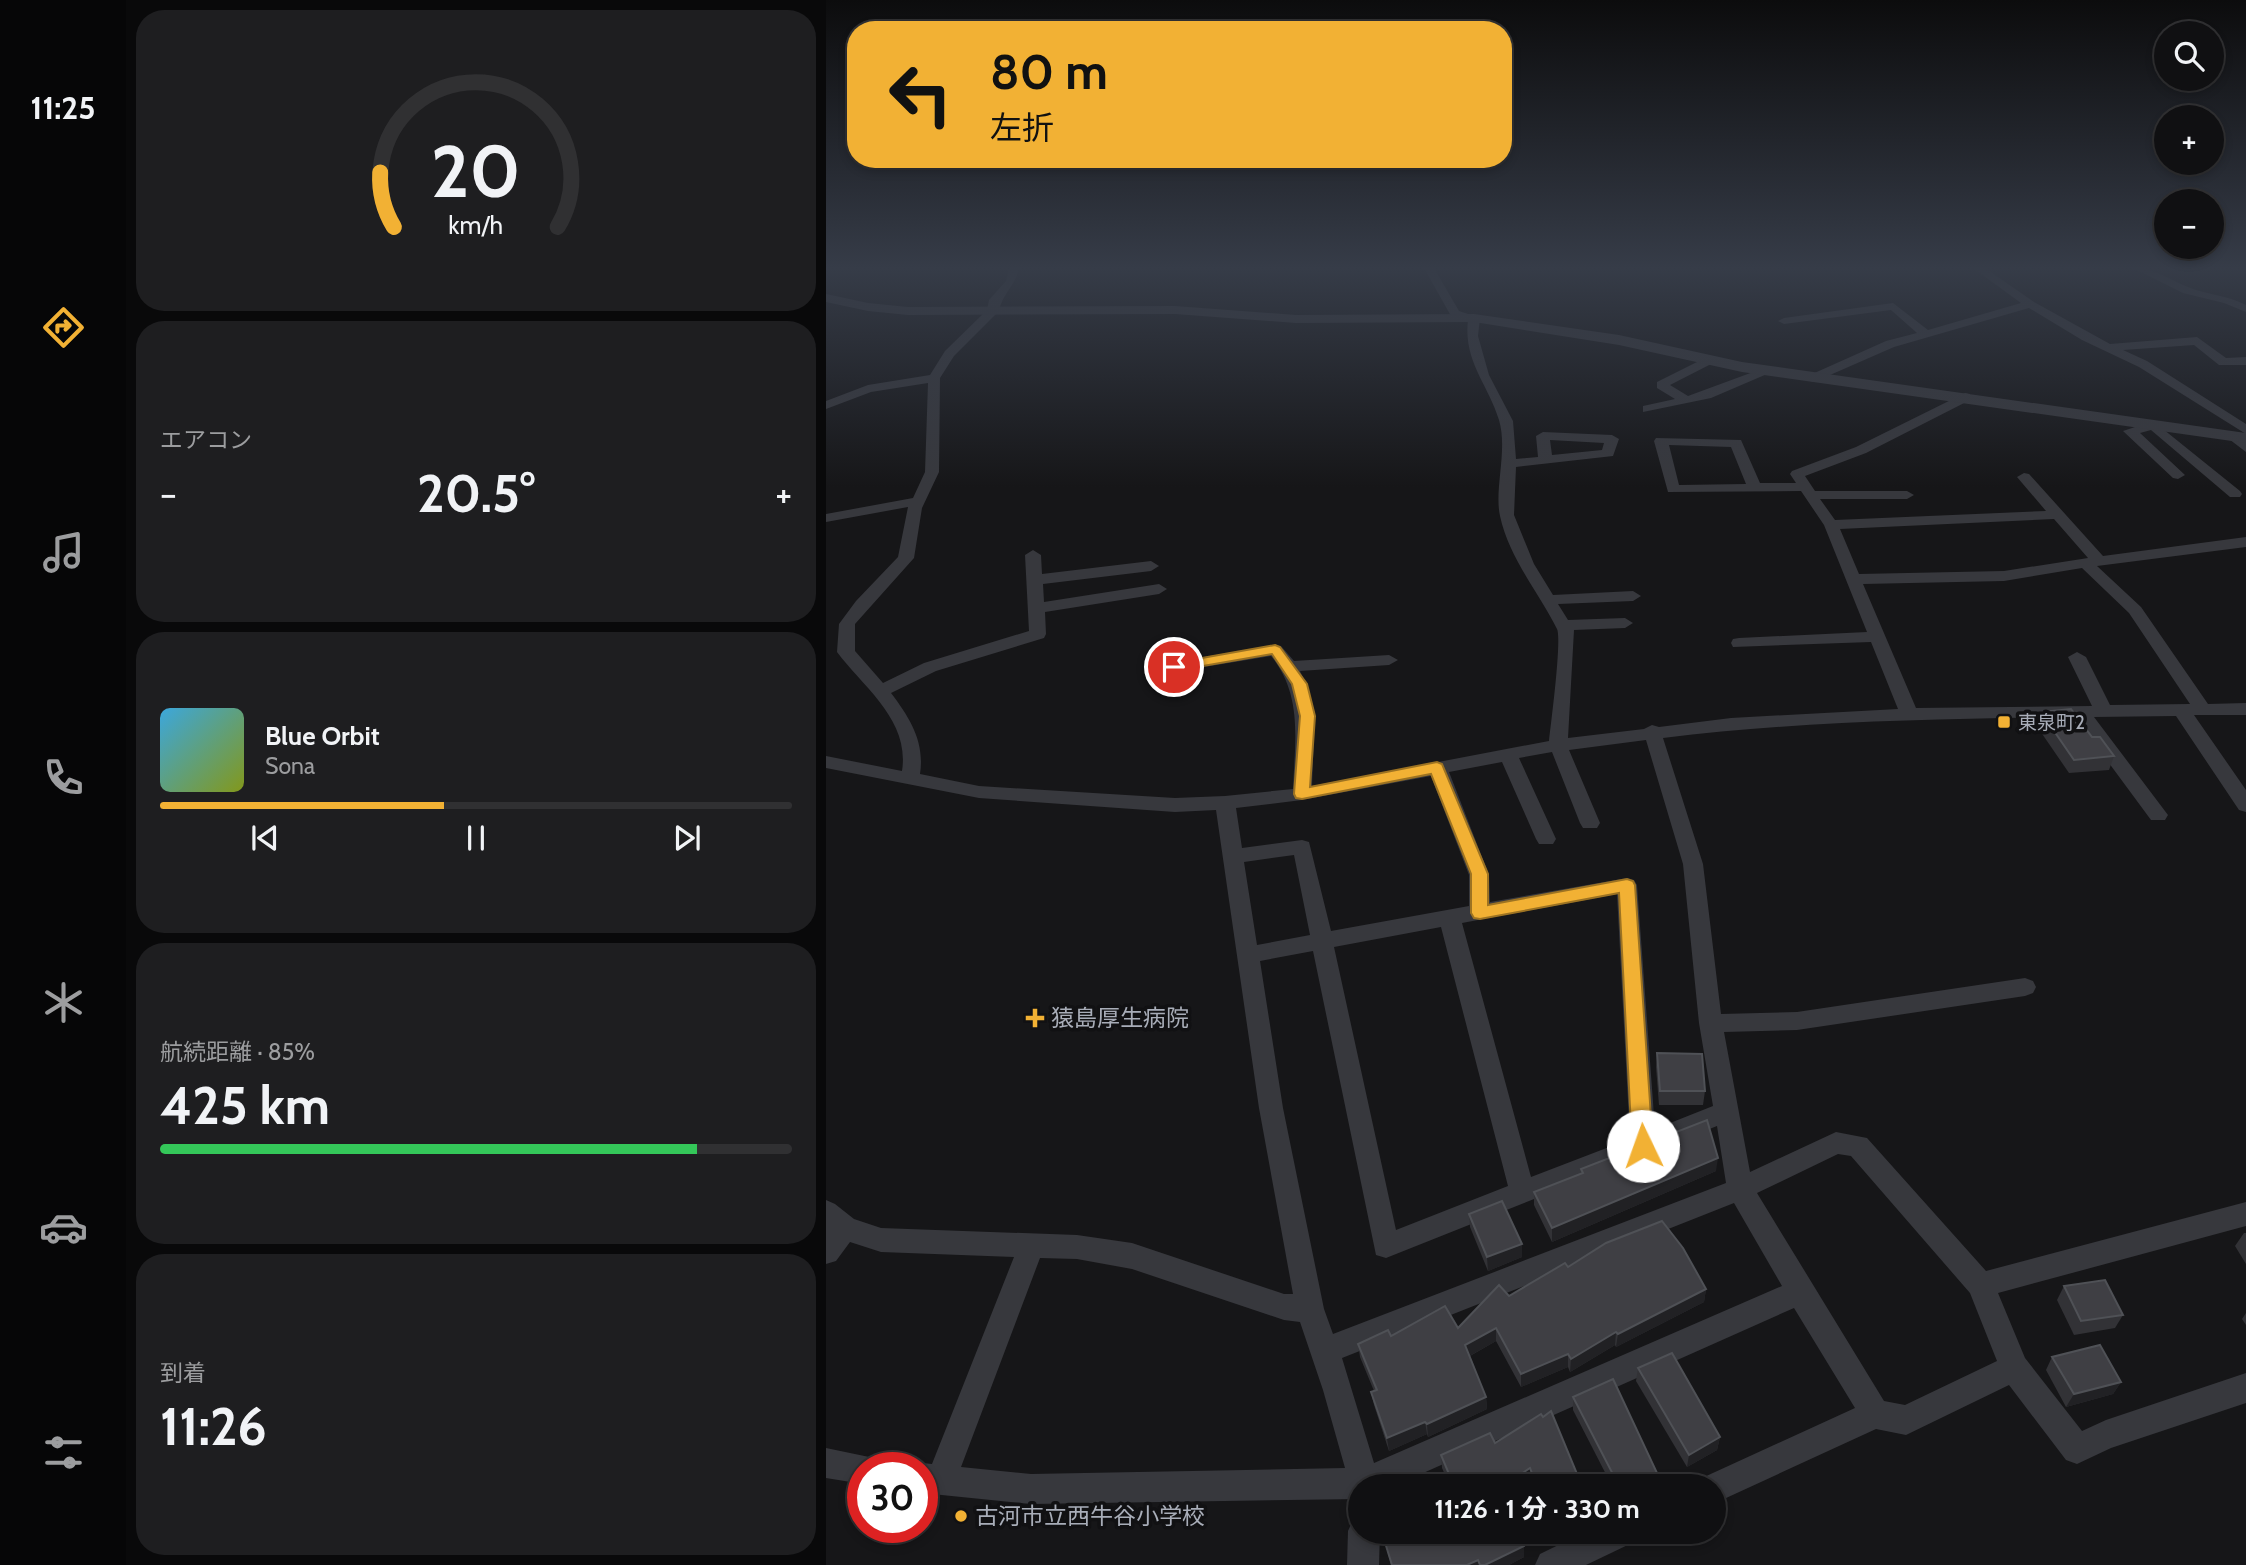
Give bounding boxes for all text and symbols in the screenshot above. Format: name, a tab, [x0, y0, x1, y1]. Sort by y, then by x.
map controls	[2154, 21, 2224, 259]
button: search	[2154, 21, 2224, 91]
text: 80 m	[990, 42, 1108, 101]
icon: left	[875, 49, 966, 140]
text: 11:25	[31, 88, 95, 127]
button: +	[2154, 105, 2224, 175]
text: 左折	[990, 108, 1054, 147]
text: 20	[431, 127, 521, 215]
button: −	[2154, 189, 2224, 259]
text: km/h	[449, 209, 503, 239]
icon: directions	[39, 303, 88, 352]
text: エアコン	[160, 426, 252, 454]
text: 20.5°	[417, 462, 535, 525]
text: −	[160, 470, 177, 517]
text: +	[775, 470, 792, 517]
icon: music	[39, 528, 88, 577]
pin	[1144, 637, 1204, 697]
icon: arrive	[1155, 648, 1193, 686]
place label: 東泉町2	[2018, 711, 2085, 734]
marker: 東泉町2	[1996, 714, 2012, 730]
text: Blue Orbit	[265, 720, 380, 752]
text: Sona	[265, 752, 315, 780]
icon: phone	[39, 753, 88, 802]
icon: previous	[246, 819, 284, 857]
icon: pause	[457, 819, 495, 857]
icon: next	[668, 819, 706, 857]
icon: climate	[39, 978, 88, 1027]
place label: 猿島厚生病院	[1051, 1004, 1189, 1032]
marker: 猿島厚生病院	[1025, 1008, 1045, 1028]
text: 航続距離 · 85%	[160, 1038, 315, 1066]
text: 425 km	[160, 1074, 330, 1137]
position arrow	[1606, 1109, 1680, 1183]
icon: car	[39, 1203, 88, 1252]
text: 到着	[160, 1359, 206, 1387]
text: 11:26	[160, 1395, 267, 1458]
icon: filters	[39, 1428, 88, 1477]
speed limit sign: 30	[847, 1452, 938, 1543]
text: 11:26 · 1 分 · 330 m	[1434, 1493, 1640, 1525]
place label: 古河市立西牛谷小学校	[975, 1502, 1205, 1530]
marker: 古河市立西牛谷小学校	[953, 1508, 969, 1524]

